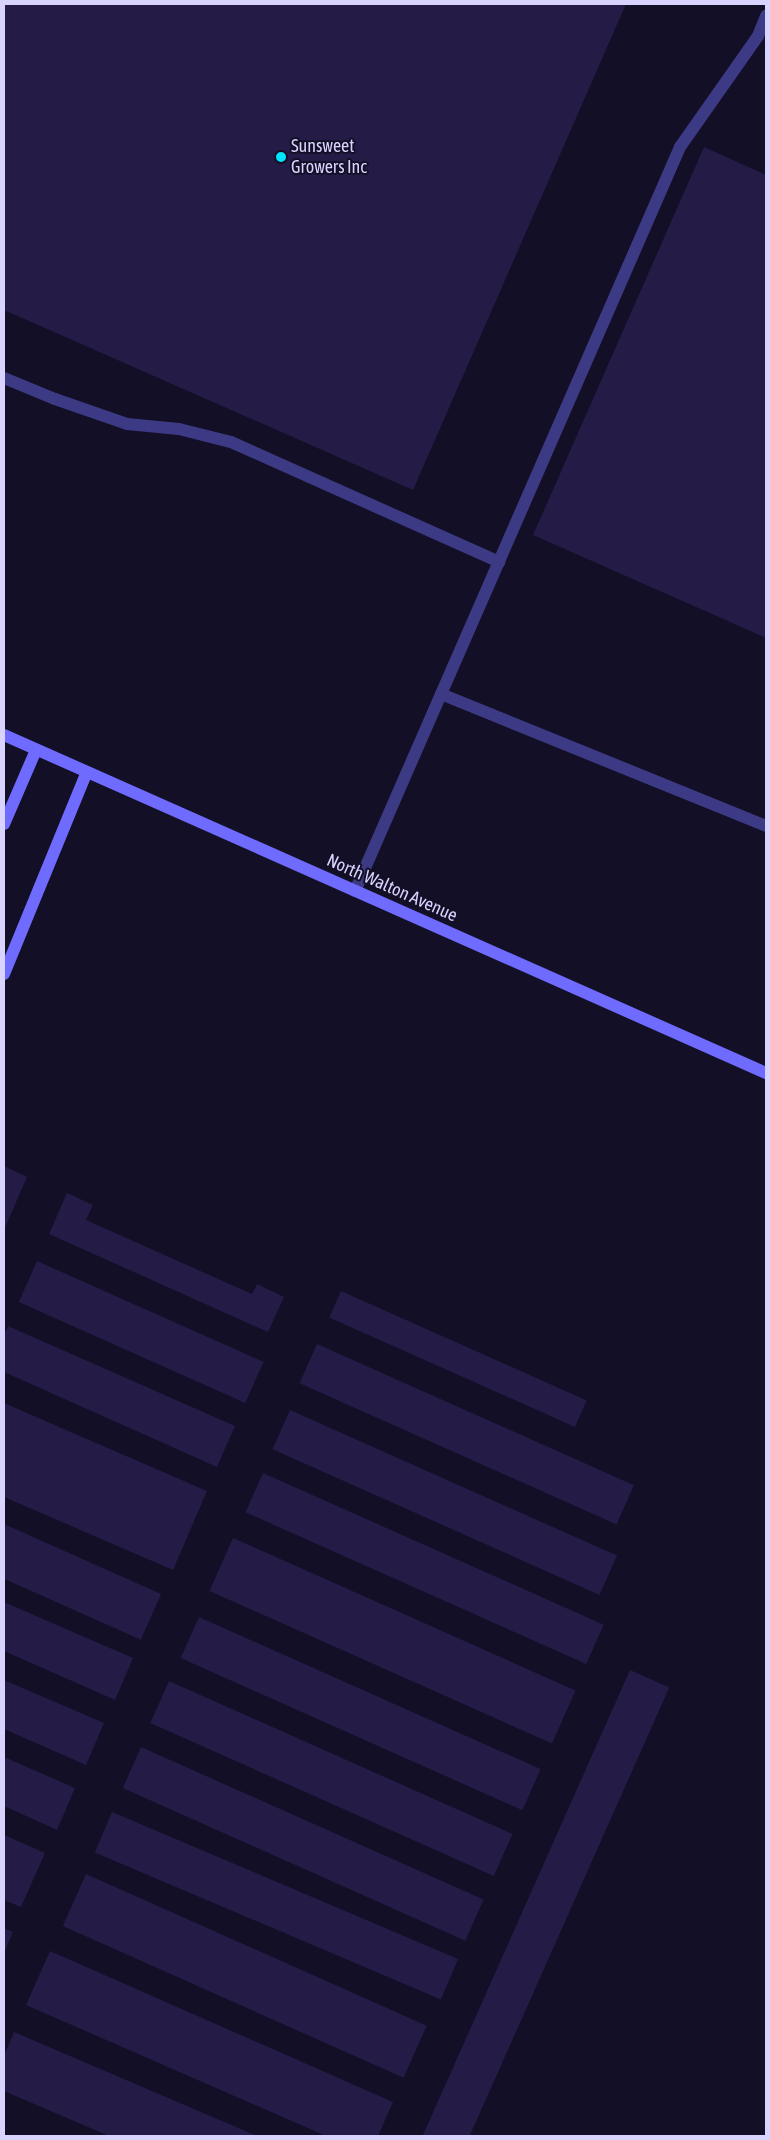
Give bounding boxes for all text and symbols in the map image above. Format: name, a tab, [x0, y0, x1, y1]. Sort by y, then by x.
place label: Sunsweet Growers Inc	[291, 136, 367, 178]
marker: Sunsweet Growers Inc	[275, 151, 287, 163]
street label: North Walton Avenue	[323, 850, 461, 926]

